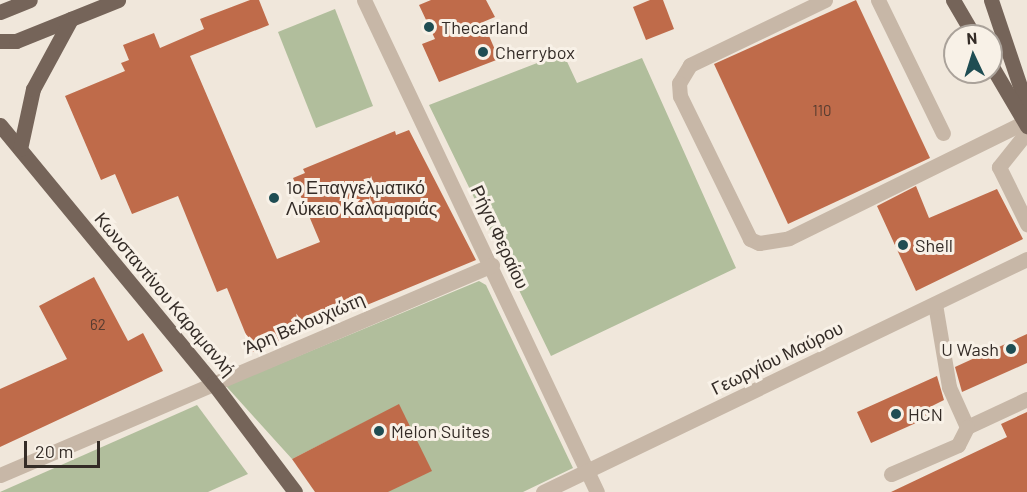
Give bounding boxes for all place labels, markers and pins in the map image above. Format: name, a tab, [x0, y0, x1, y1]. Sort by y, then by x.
place label: Thecarland	[441, 16, 528, 38]
marker: Thecarland	[422, 20, 436, 34]
place label: Cherrybox	[495, 41, 575, 63]
marker: Cherrybox	[476, 45, 490, 59]
place label: 1ο Επαγγελματικό Λύκειο Καλαμαριάς	[286, 177, 437, 219]
marker: 1ο Επαγγελματικό Λύκειο Καλαμαριάς	[267, 191, 281, 205]
place label: Shell	[915, 234, 953, 256]
marker: Shell	[896, 238, 910, 252]
place label: U Wash	[941, 338, 999, 360]
marker: U Wash	[1004, 342, 1018, 356]
place label: HCN	[908, 403, 943, 425]
marker: HCN	[889, 407, 903, 421]
place label: Melon Suites	[391, 420, 490, 442]
marker: Melon Suites	[372, 424, 386, 438]

